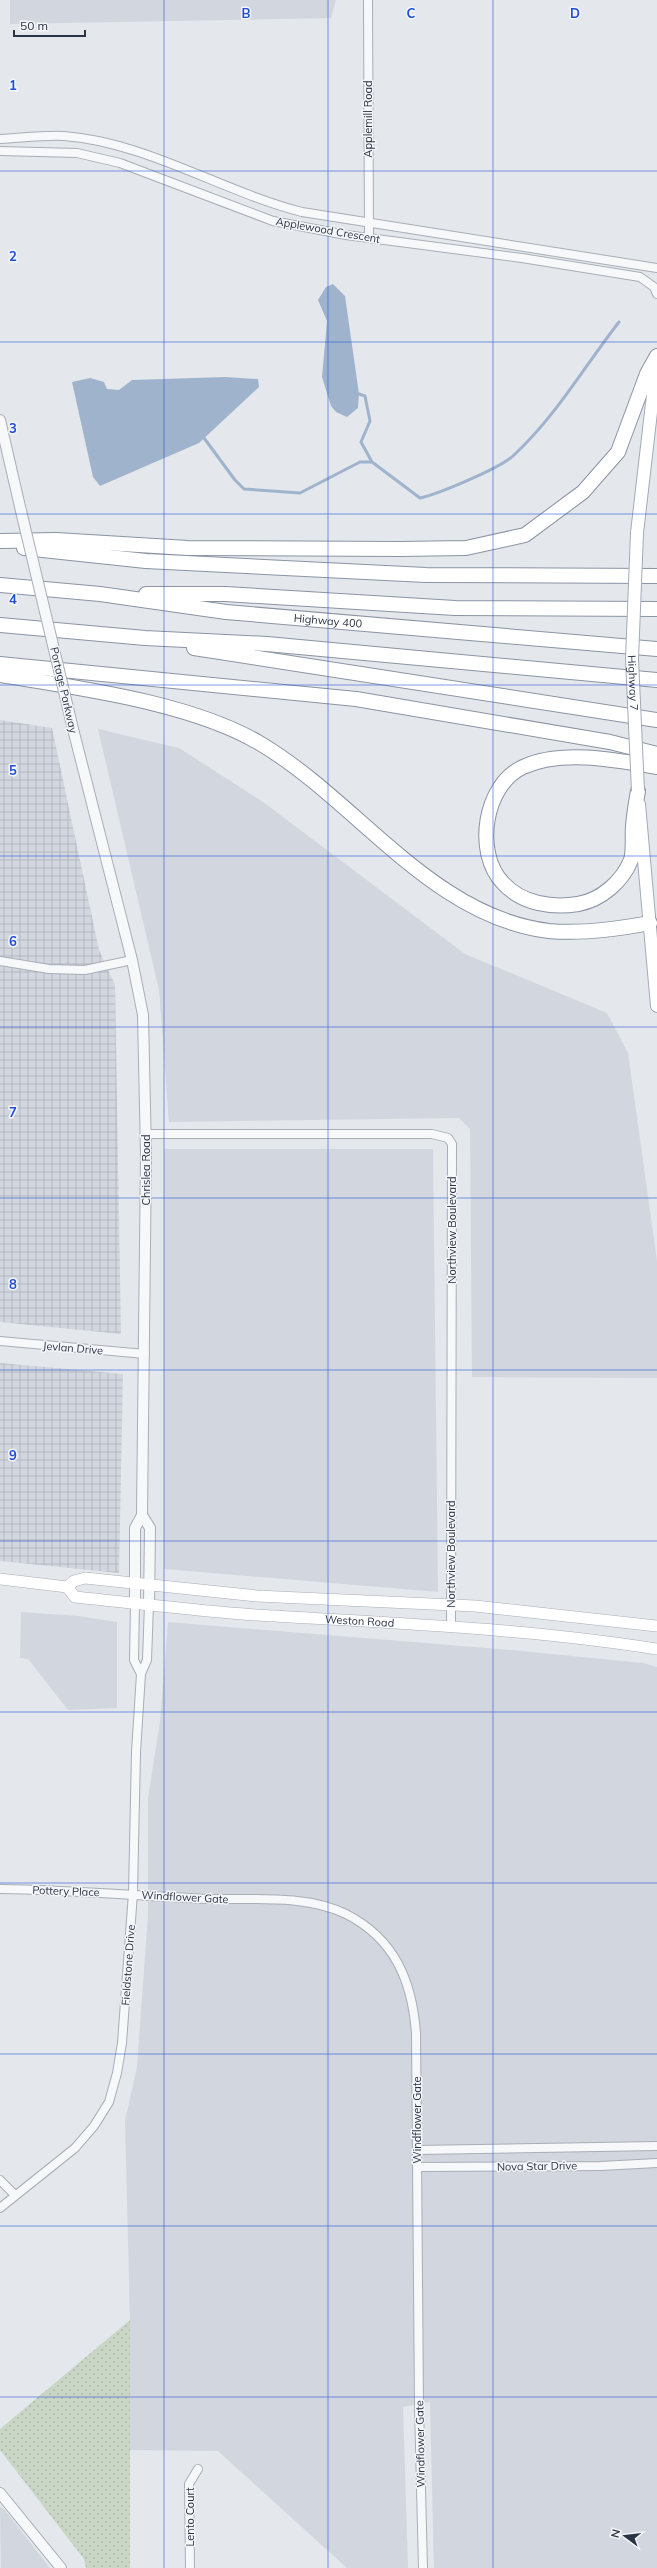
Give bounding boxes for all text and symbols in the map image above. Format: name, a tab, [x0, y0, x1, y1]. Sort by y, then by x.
text: B	[242, 5, 251, 21]
text: C	[407, 5, 416, 21]
text: D	[570, 5, 580, 21]
scale bar	[14, 12, 85, 38]
text: 50 m	[20, 18, 48, 33]
text: 1	[9, 77, 17, 93]
street label: Applemill Road	[361, 80, 375, 158]
street label: Applewood Crescent	[275, 214, 381, 246]
text: 2	[9, 248, 17, 264]
text: 3	[9, 420, 17, 436]
text: 4	[9, 591, 17, 607]
street label: Highway 400	[293, 611, 363, 631]
street label: Portage Parkway	[47, 645, 81, 735]
street label: Highway 7	[625, 655, 641, 711]
text: 5	[9, 762, 17, 778]
text: 6	[9, 933, 17, 949]
text: 7	[9, 1104, 17, 1120]
street label: Chrislea Road	[139, 1134, 153, 1206]
street label: Northview Boulevard	[445, 1176, 459, 1284]
text: 8	[9, 1276, 17, 1292]
street label: Jevlan Drive	[42, 1338, 104, 1358]
text: 9	[9, 1447, 17, 1463]
street label: Northview Boulevard	[444, 1500, 458, 1608]
street label: Weston Road	[325, 1612, 395, 1630]
street label: Pottery Place	[32, 1883, 100, 1899]
street label: Windflower Gate	[141, 1888, 229, 1906]
street label: Fieldstone Drive	[118, 1924, 138, 2006]
street label: Windflower Gate	[410, 2076, 424, 2164]
street label: Nova Star Drive	[497, 2158, 577, 2174]
street label: Windflower Gate	[412, 2400, 428, 2488]
street label: Lento Court	[183, 2487, 197, 2547]
north arrow	[605, 2516, 645, 2556]
text: N	[608, 2528, 623, 2539]

